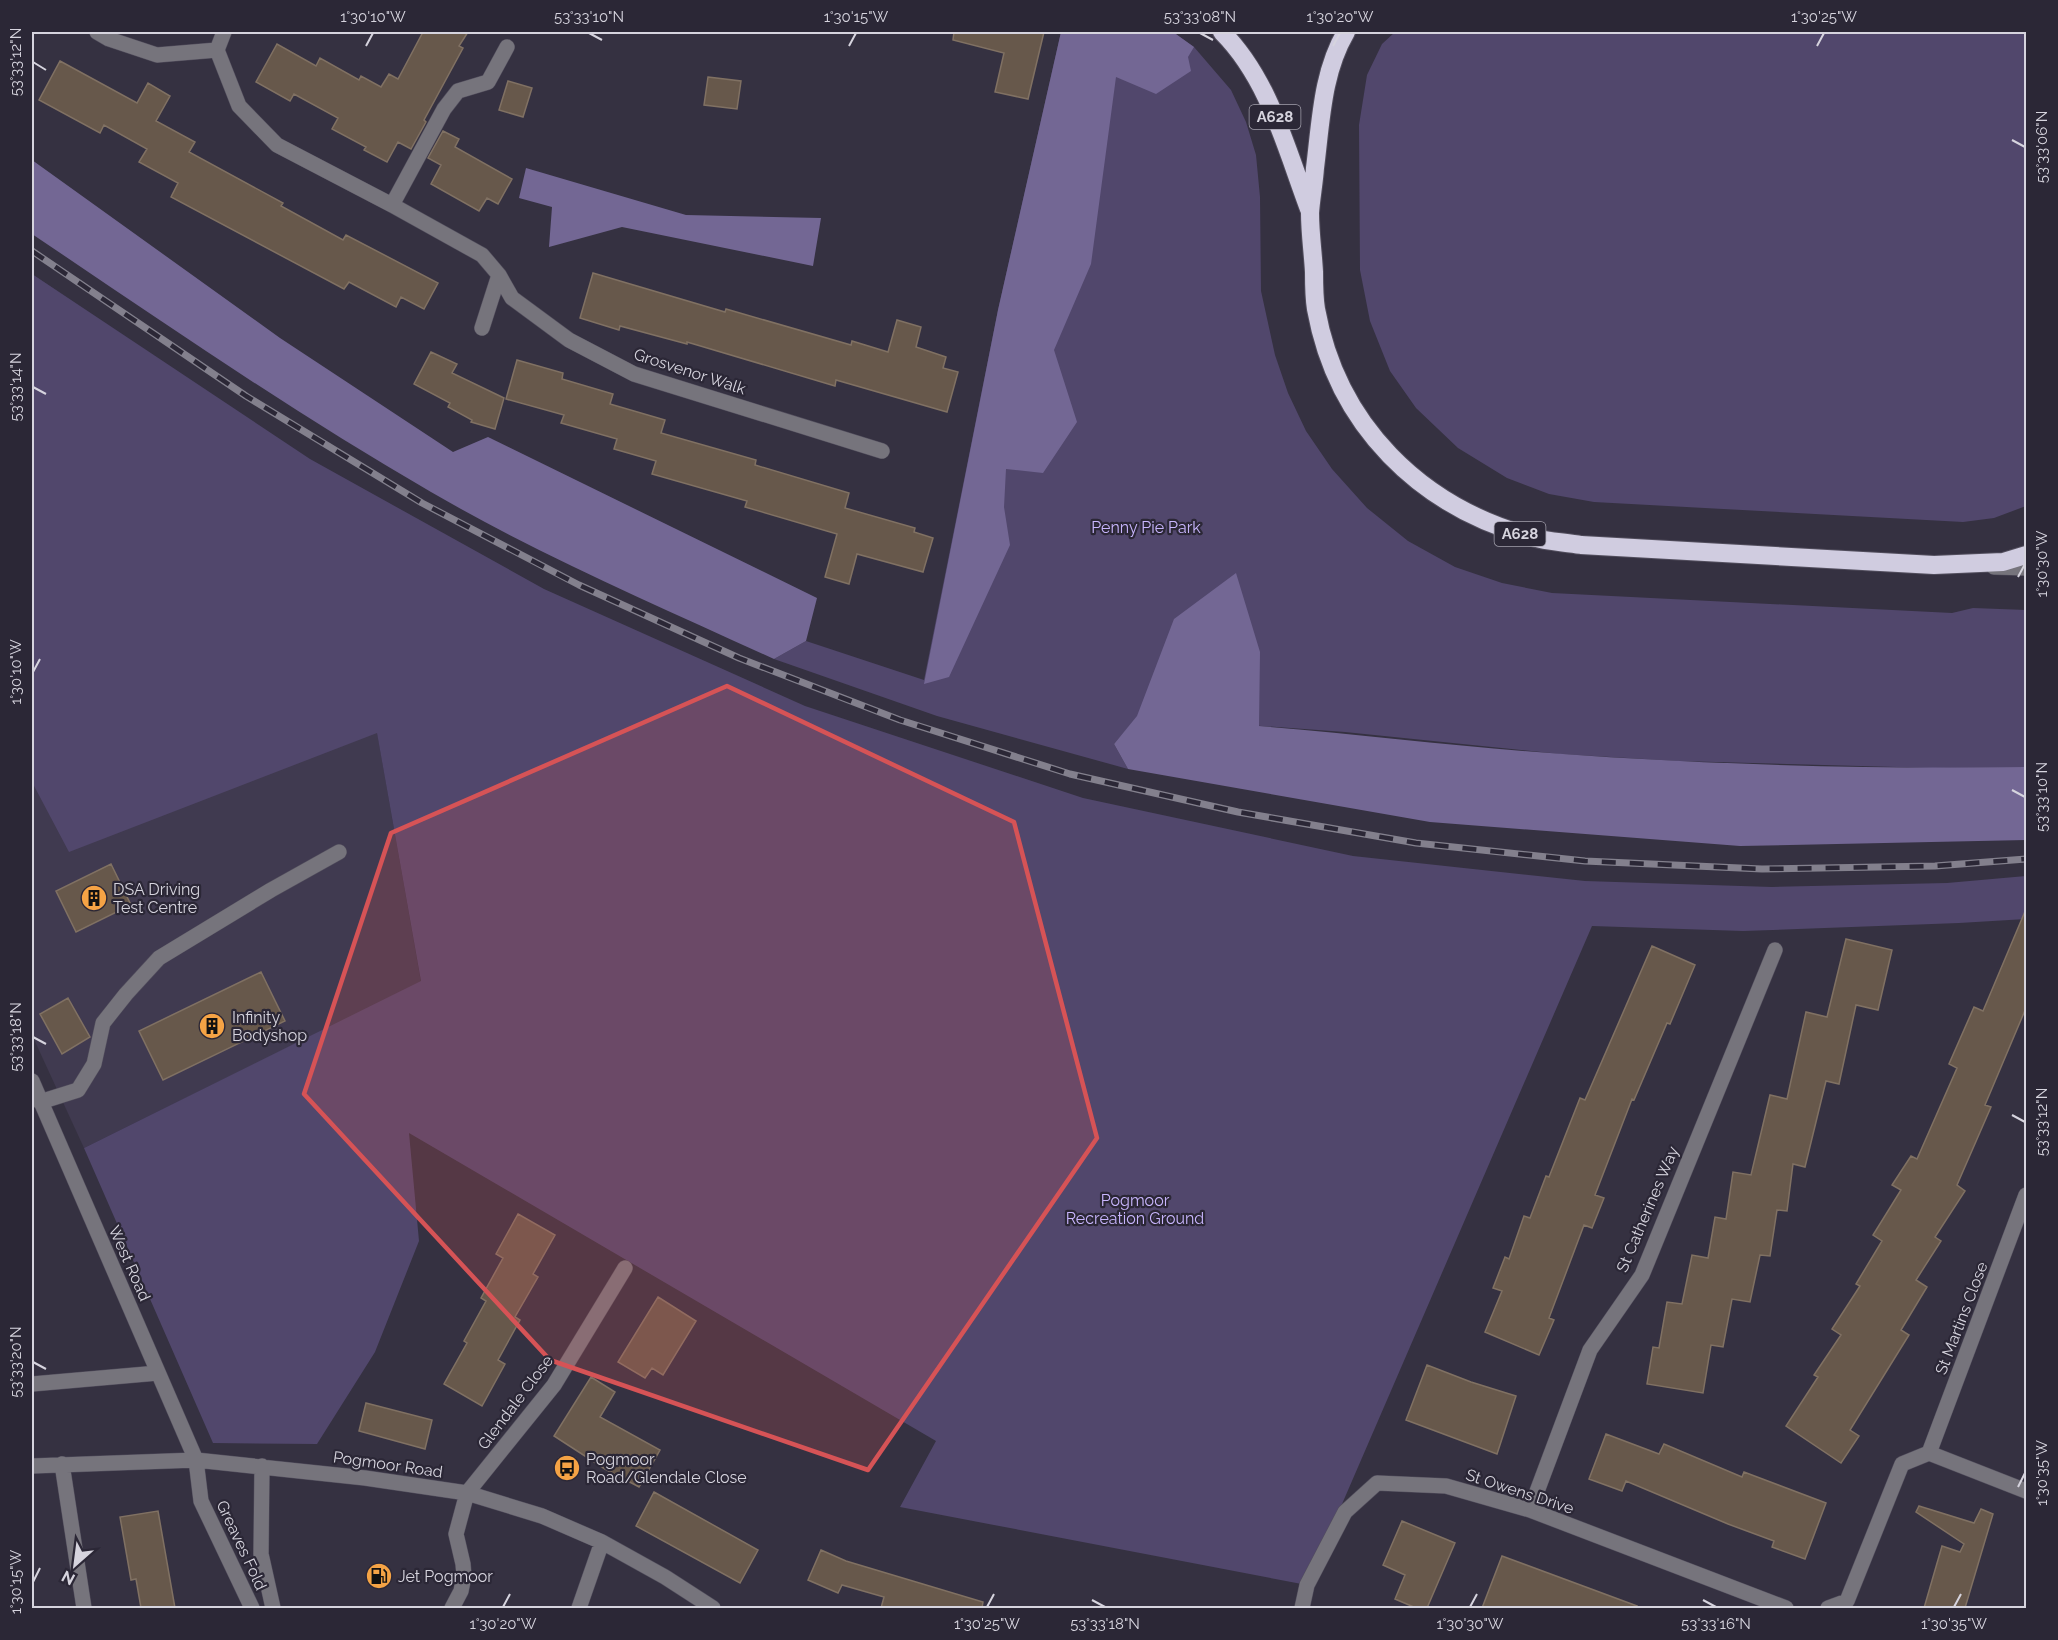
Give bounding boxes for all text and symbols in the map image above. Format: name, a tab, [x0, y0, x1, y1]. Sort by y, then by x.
text: 1°30'10"W	[340, 8, 406, 26]
text: 53°33'10"N	[554, 8, 624, 26]
text: 1°30'15"W	[824, 8, 889, 26]
text: 53°33'08"N	[1164, 8, 1236, 26]
text: 1°30'20"W	[1307, 8, 1374, 26]
text: 1°30'25"W	[1791, 8, 1857, 26]
text: 53°33'12"N	[7, 28, 25, 96]
road number: A628	[1250, 105, 1300, 129]
text: 53°33'06"N	[2033, 111, 2051, 183]
street label: Grosvenor Walk	[631, 344, 749, 399]
text: 53°33'14"N	[7, 353, 25, 421]
park label: Penny Pie Park	[1091, 518, 1201, 537]
road number: A628	[1494, 522, 1546, 546]
text: 1°30'30"W	[2033, 530, 2051, 598]
text: 1°30'10"W	[7, 639, 25, 705]
text: 53°33'10"N	[2033, 762, 2051, 832]
place label: DSA Driving Test Centre	[113, 880, 200, 917]
building icon: DSA Driving Test Centre	[79, 883, 109, 913]
text: 53°33'18"N	[7, 1002, 25, 1072]
place label: Infinity Bodyshop	[232, 1008, 307, 1045]
building icon: Infinity Bodyshop	[197, 1011, 227, 1041]
text: 53°33'12"N	[2033, 1088, 2051, 1156]
street label: St Catherines Way	[1612, 1143, 1683, 1275]
park label: Pogmoor Recreation Ground	[1066, 1191, 1204, 1228]
street label: West Road	[104, 1223, 155, 1304]
street label: St Martins Close	[1931, 1259, 1992, 1377]
text: 53°33'20"N	[7, 1326, 25, 1398]
street label: Glendale Close	[474, 1351, 557, 1453]
text: 1°30'35"W	[2033, 1440, 2051, 1506]
street label: Pogmoor Road	[332, 1447, 444, 1482]
place label: Pogmoor Road/Glendale Close	[586, 1450, 747, 1487]
bus stop icon: Pogmoor Road/Glendale Close	[552, 1453, 582, 1483]
street label: St Owens Drive	[1463, 1465, 1576, 1518]
street label: Greaves Fold	[212, 1497, 271, 1593]
north arrow	[45, 1535, 105, 1595]
text: 1°30'15"W	[7, 1549, 25, 1614]
fuel station icon: Jet Pogmoor	[364, 1561, 394, 1591]
text: N	[58, 1567, 78, 1589]
place label: Jet Pogmoor	[398, 1567, 493, 1586]
text: 1°30'20"W	[470, 1615, 537, 1633]
text: 1°30'25"W	[954, 1615, 1020, 1633]
text: 53°33'18"N	[1070, 1615, 1140, 1633]
text: 1°30'30"W	[1436, 1615, 1504, 1633]
text: 53°33'16"N	[1681, 1615, 1751, 1633]
text: 1°30'35"W	[1921, 1615, 1987, 1633]

